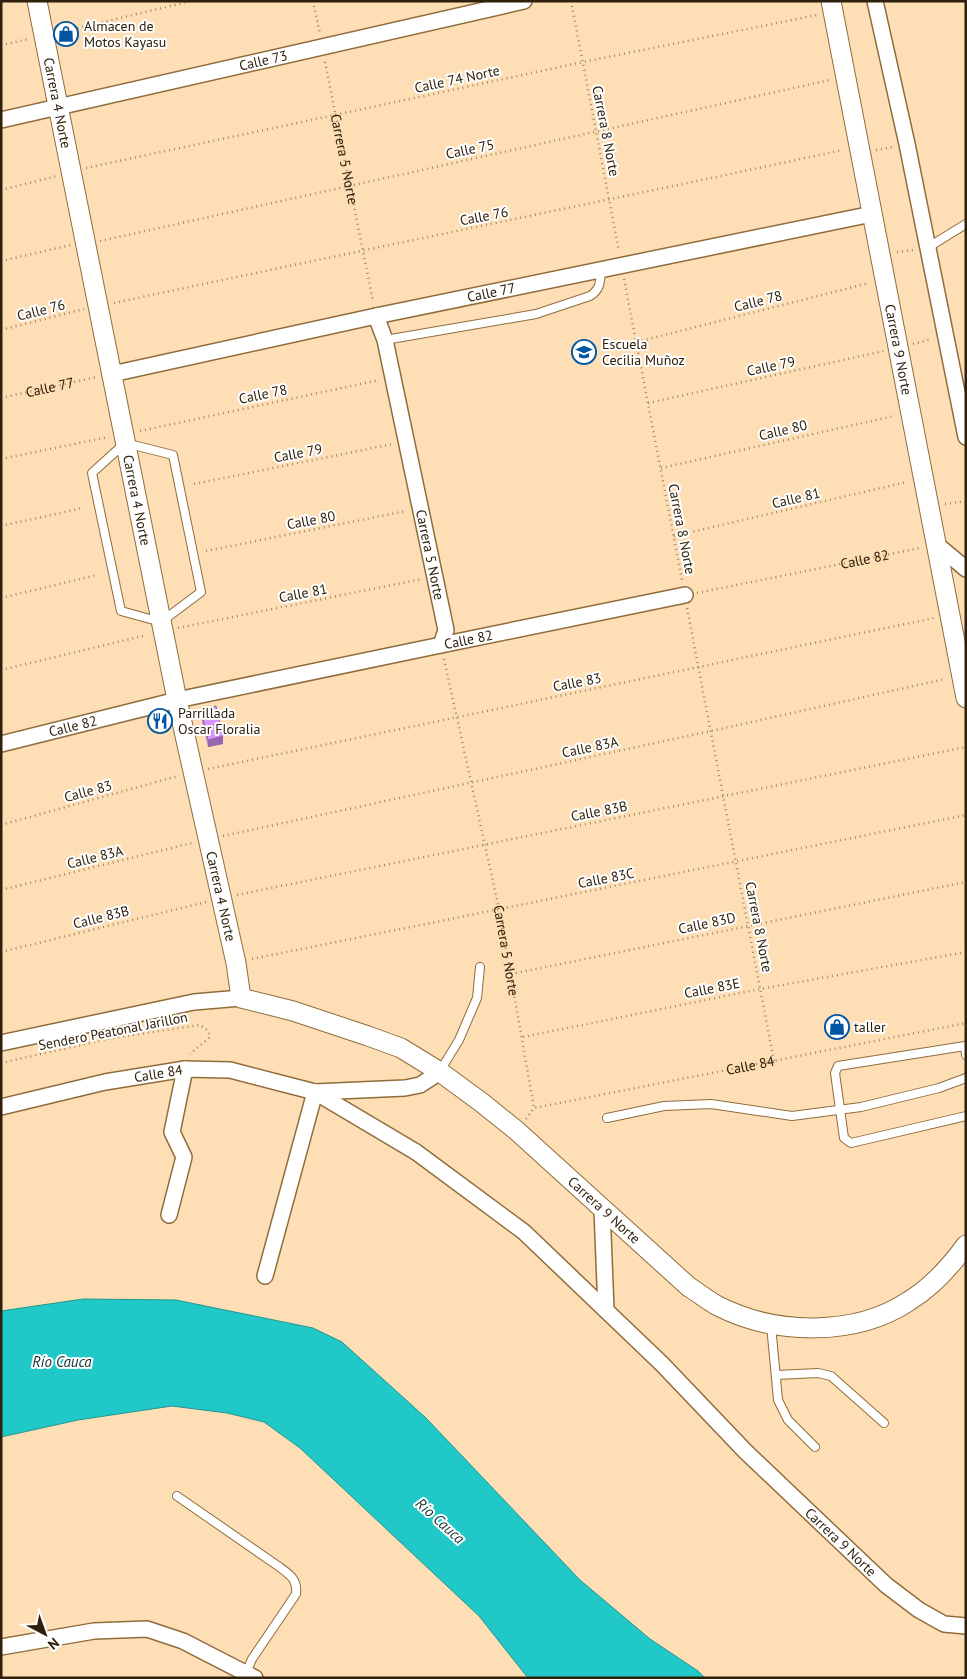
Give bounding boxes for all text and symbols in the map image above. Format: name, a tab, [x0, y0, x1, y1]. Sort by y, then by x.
place label: Almacen de Motos Kayasu	[84, 17, 166, 51]
shop icon: Almacen de Motos Kayasu	[53, 21, 79, 47]
street label: Calle 73	[237, 46, 289, 75]
street label: Carrera 4 Norte	[40, 56, 75, 150]
street label: Calle 74 Norte	[413, 61, 501, 97]
street label: Carrera 8 Norte	[588, 84, 624, 178]
street label: Carrera 5 Norte	[327, 112, 362, 206]
street label: Calle 75	[444, 135, 496, 163]
street label: Calle 76	[458, 202, 510, 230]
street label: Calle 77	[465, 279, 517, 306]
street label: Calle 78	[732, 286, 784, 316]
street label: Calle 76	[15, 295, 67, 325]
street label: Carrera 9 Norte	[881, 303, 916, 396]
place label: Escuela Cecilia Muñoz	[602, 335, 685, 369]
school or university icon: Escuela Cecilia Muñoz	[571, 339, 597, 365]
street label: Calle 79	[745, 352, 797, 380]
street label: Calle 77	[24, 373, 76, 401]
street label: Calle 78	[237, 380, 289, 408]
street label: Calle 80	[757, 416, 809, 444]
street label: Calle 79	[272, 439, 324, 467]
street label: Carrera 4 Norte	[119, 453, 155, 547]
street label: Carrera 8 Norte	[664, 482, 700, 576]
street label: Calle 81	[770, 484, 822, 512]
street label: Calle 80	[285, 506, 337, 534]
street label: Carrera 5 Norte	[412, 508, 448, 602]
street label: Calle 82	[839, 546, 890, 573]
street label: Calle 81	[277, 579, 329, 607]
street label: Calle 82	[443, 626, 494, 653]
street label: Calle 83	[551, 668, 603, 696]
place label: Parrillada Oscar Floralia	[178, 704, 261, 738]
restaurant icon: Parrillada Oscar Floralia	[147, 708, 173, 734]
street label: Calle 82	[47, 711, 99, 741]
street label: Calle 83A	[560, 732, 621, 762]
street label: Calle 83	[62, 776, 114, 806]
street label: Calle 83B	[569, 797, 629, 825]
street label: Calle 83A	[65, 841, 126, 873]
street label: Carrera 4 Norte	[202, 849, 240, 943]
street label: Calle 83C	[576, 864, 636, 892]
street label: Carrera 8 Norte	[741, 880, 777, 974]
street label: Calle 83B	[71, 901, 131, 933]
street label: Carrera 5 Norte	[489, 903, 523, 997]
street label: Calle 83D	[677, 908, 737, 938]
street label: Calle 83E	[683, 974, 741, 1002]
street label: Sendero Peatonal Jarillon	[37, 1008, 189, 1054]
shop icon: taller	[824, 1014, 850, 1040]
place label: taller	[854, 1018, 886, 1036]
street label: Calle 84	[724, 1052, 776, 1079]
street label: Calle 84	[133, 1060, 184, 1086]
street label: Carrera 9 Norte	[564, 1172, 644, 1248]
water label: Río Cauca	[32, 1352, 92, 1371]
water label: Río Cauca	[412, 1494, 469, 1548]
street label: Carrera 9 Norte	[801, 1504, 880, 1580]
north arrow	[20, 1609, 70, 1659]
text: N	[44, 1634, 63, 1654]

